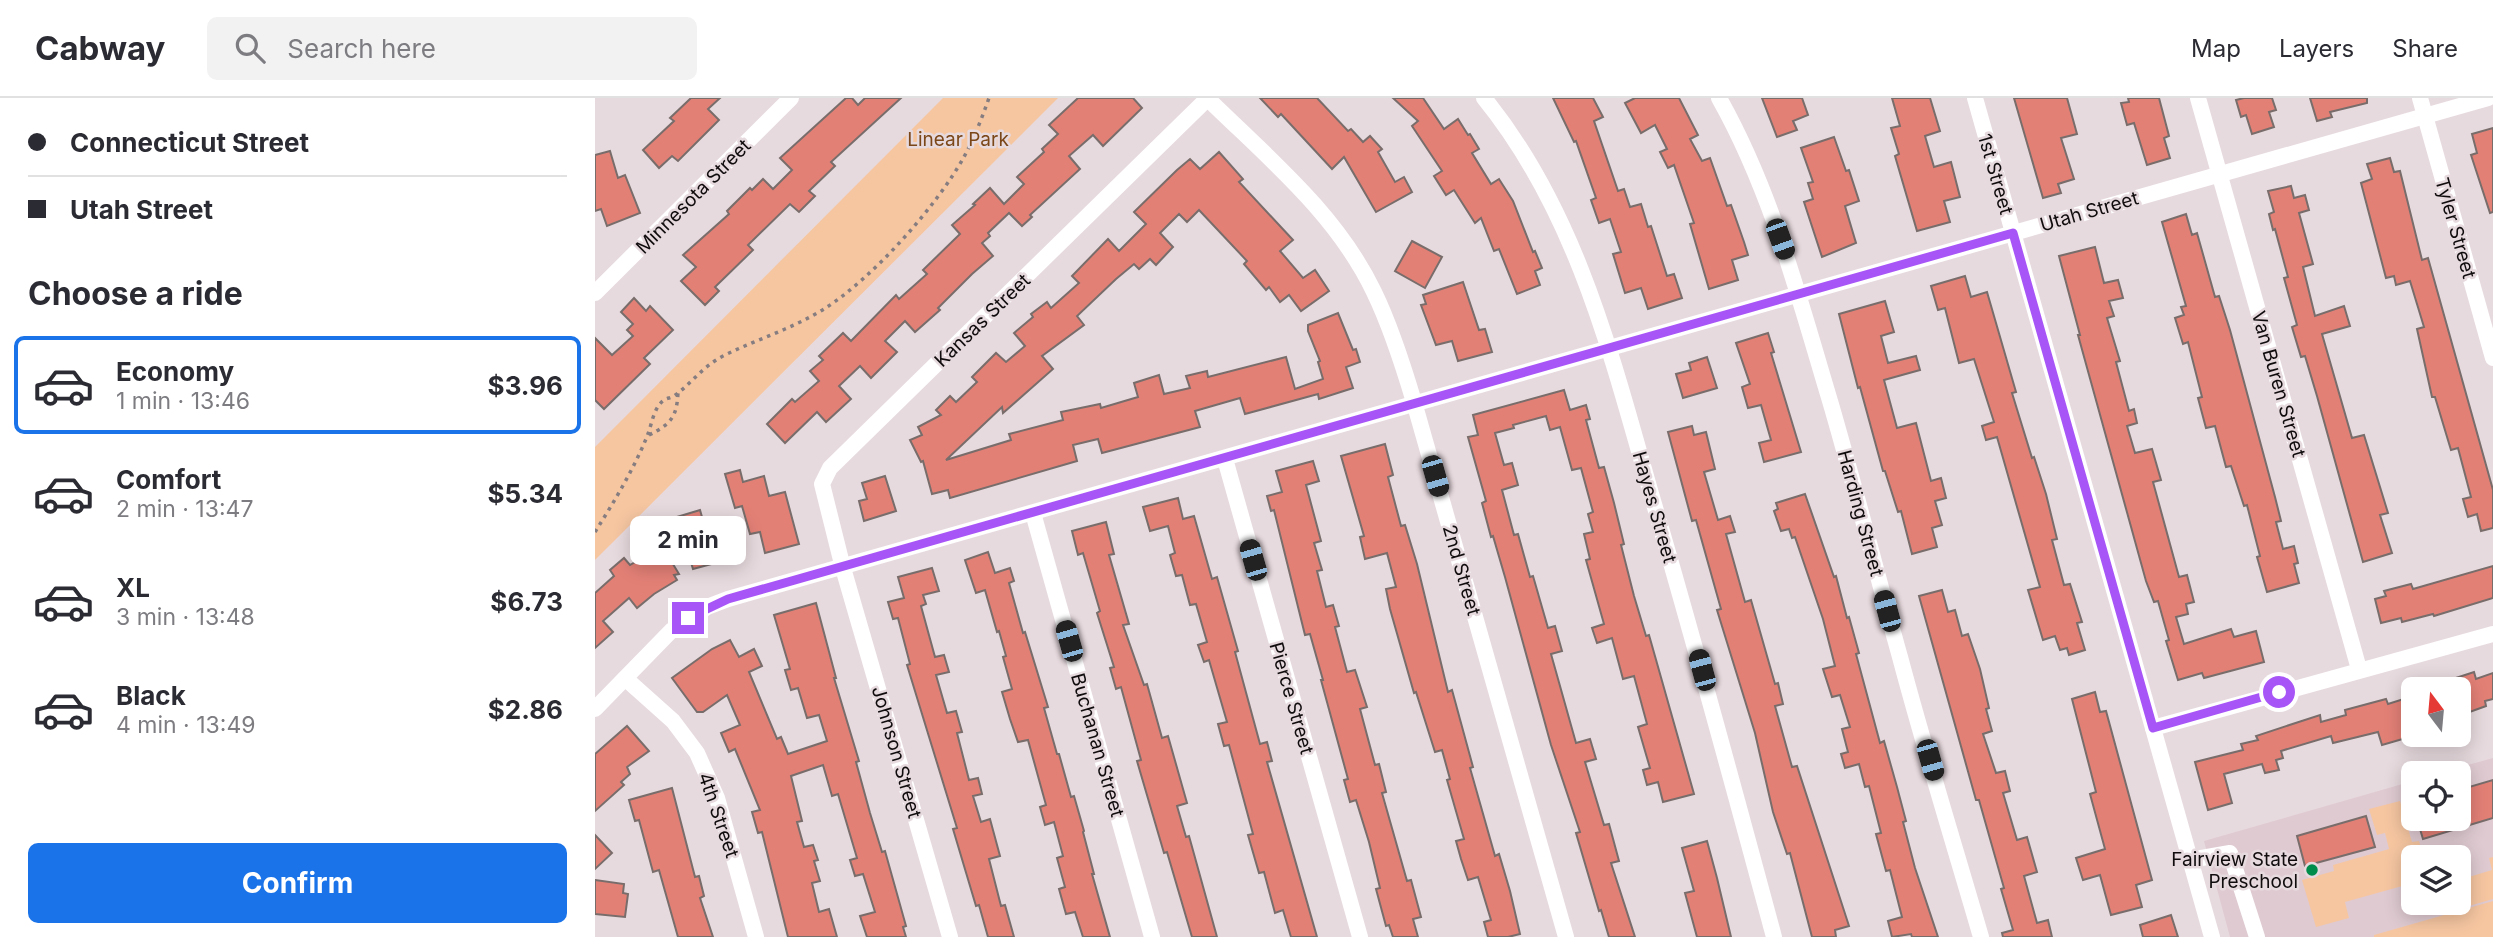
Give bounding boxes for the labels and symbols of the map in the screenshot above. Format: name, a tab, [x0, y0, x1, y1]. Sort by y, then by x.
park label: Linear Park	[907, 128, 1009, 151]
street label: 1st Street	[1973, 131, 2018, 217]
street label: Minnesota Street	[631, 134, 755, 258]
street label: Tyler Street	[2430, 175, 2481, 281]
street label: Utah Street	[2037, 186, 2141, 236]
car	[1763, 216, 1798, 262]
street label: Kansas Street	[930, 269, 1035, 372]
street label: Van Buren Street	[2247, 308, 2310, 460]
street label: Harding Street	[1833, 448, 1888, 579]
street label: Hayes Street	[1628, 449, 1681, 566]
car	[1420, 453, 1451, 499]
callout: 2 min	[630, 517, 746, 566]
street label: 2nd Street	[1438, 522, 1485, 618]
car	[1238, 537, 1269, 583]
car	[1872, 588, 1903, 634]
route end	[672, 602, 704, 634]
car	[1054, 618, 1085, 664]
street label: Pierce Street	[1265, 639, 1318, 757]
car	[1687, 647, 1718, 693]
street label: Buchanan Street	[1066, 671, 1129, 820]
route start	[2263, 676, 2295, 708]
north arrow	[2401, 677, 2471, 747]
street label: Johnson Street	[867, 683, 926, 821]
car	[1915, 737, 1946, 783]
street label: 4th Street	[693, 769, 744, 861]
place label: Fairview State Preschool	[2171, 848, 2298, 893]
marker: Fairview State Preschool	[2304, 862, 2320, 878]

